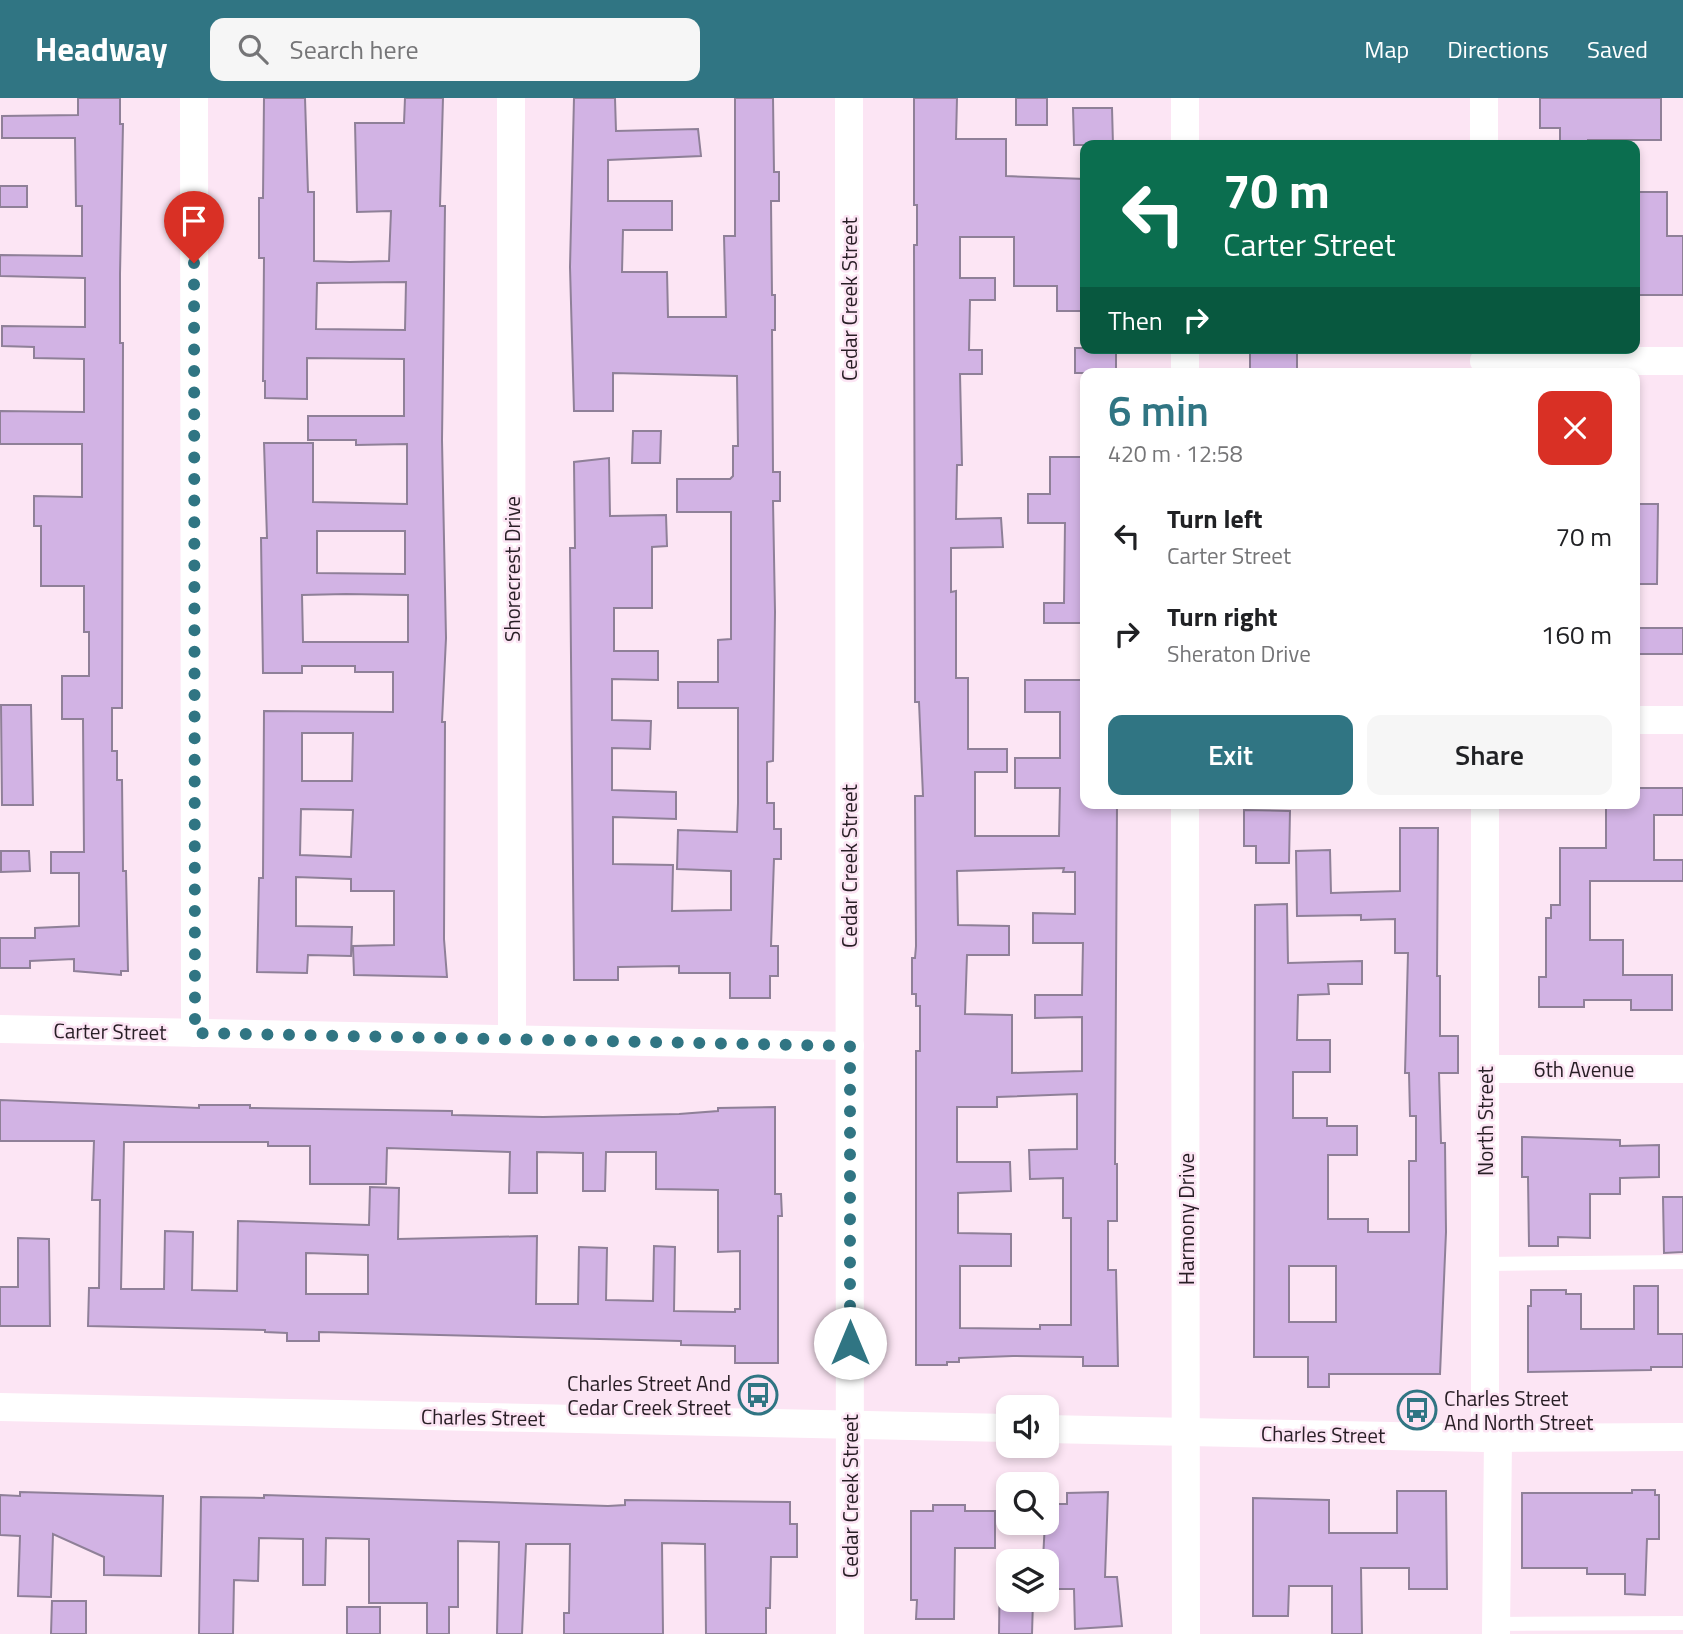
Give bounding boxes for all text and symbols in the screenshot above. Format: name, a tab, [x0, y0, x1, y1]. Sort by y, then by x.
search box	[210, 18, 700, 81]
text: Headway	[35, 24, 168, 74]
icon: search	[234, 30, 272, 68]
text: Search here	[290, 30, 419, 69]
text: Map	[1364, 31, 1409, 67]
text: Directions	[1447, 31, 1549, 67]
text: Saved	[1587, 31, 1648, 67]
text: 70 m	[1223, 152, 1330, 227]
icon: left	[1108, 168, 1199, 259]
pin	[164, 191, 224, 263]
icon: arrive	[175, 202, 213, 240]
street label: Cedar Creek Street	[833, 216, 865, 381]
text: Carter Street	[1223, 220, 1396, 268]
text: Then	[1108, 301, 1163, 340]
icon: right	[1177, 301, 1215, 339]
text: 6 min	[1108, 378, 1209, 442]
button: close	[1538, 391, 1612, 465]
text: 420 m · 12:58	[1108, 436, 1243, 471]
street label: Shorecrest Drive	[496, 496, 528, 642]
text: Turn left	[1167, 499, 1262, 538]
icon: left	[1108, 517, 1146, 555]
text: 70 m	[1555, 517, 1612, 556]
text: Carter Street	[1167, 538, 1291, 573]
text: Turn right	[1167, 597, 1278, 636]
icon: right	[1108, 615, 1146, 653]
text: 160 m	[1541, 615, 1612, 654]
text: Sheraton Drive	[1167, 636, 1311, 671]
button: Exit	[1108, 715, 1353, 795]
button: Share	[1367, 715, 1612, 795]
street label: Cedar Creek Street	[833, 783, 865, 948]
street label: Carter Street	[53, 1014, 168, 1048]
street label: 6th Avenue	[1534, 1053, 1634, 1085]
street label: North Street	[1469, 1065, 1501, 1176]
street label: Harmony Drive	[1170, 1153, 1202, 1285]
position arrow	[813, 1306, 887, 1380]
place label: Charles Street And Cedar Creek Street	[567, 1367, 732, 1423]
bus stop icon: Charles Street And Cedar Creek Street	[737, 1374, 779, 1416]
place label: Charles Street And North Street	[1444, 1382, 1594, 1438]
bus stop icon: Charles Street And North Street	[1396, 1389, 1438, 1431]
map controls	[996, 1395, 1059, 1612]
button: sound	[996, 1395, 1059, 1458]
street label: Charles Street	[420, 1400, 546, 1434]
street label: Cedar Creek Street	[834, 1413, 866, 1578]
street label: Charles Street	[1260, 1417, 1386, 1451]
button: search	[996, 1472, 1059, 1535]
button: layers	[996, 1549, 1059, 1612]

